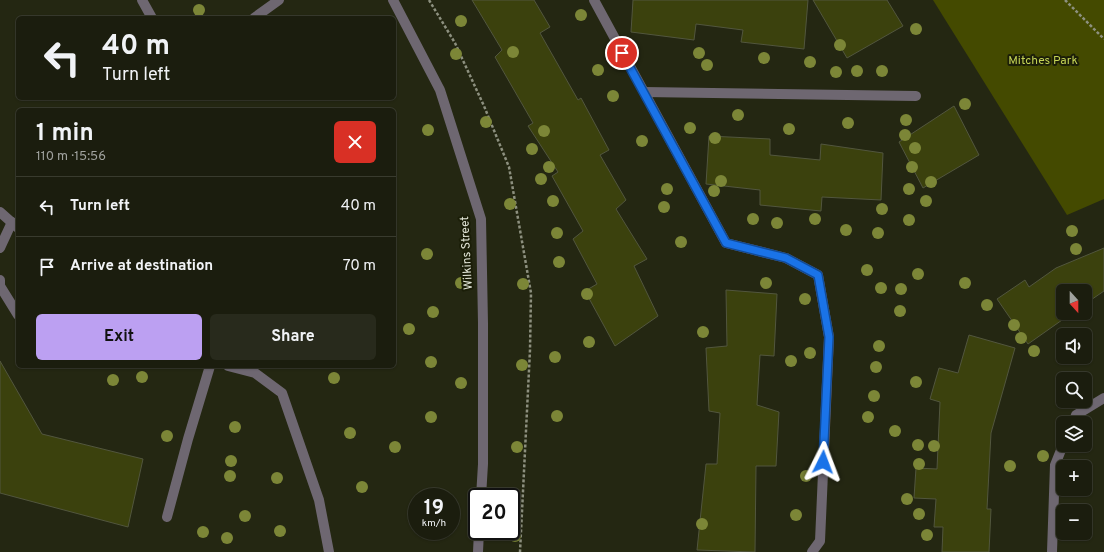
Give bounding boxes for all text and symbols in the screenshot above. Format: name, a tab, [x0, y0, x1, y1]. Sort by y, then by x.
text: 40 m	[102, 29, 170, 65]
icon: left	[36, 32, 88, 84]
pin	[605, 36, 639, 70]
icon: arrive	[611, 42, 633, 64]
park label: Mitches Park	[1008, 53, 1078, 69]
text: Turn left	[102, 64, 170, 87]
text: 1 min	[36, 119, 94, 149]
button: close	[334, 121, 376, 163]
text: 110 m · 15:56	[36, 149, 106, 165]
icon: left	[36, 196, 58, 218]
text: Turn left	[70, 197, 130, 216]
text: 40 m	[341, 197, 376, 216]
street label: Wilkins Street	[457, 216, 477, 290]
icon: arrive	[36, 256, 58, 278]
text: Arrive at destination	[70, 257, 213, 276]
text: 70 m	[343, 257, 376, 276]
north arrow	[1056, 284, 1092, 320]
map controls	[1056, 284, 1092, 540]
button: Exit	[36, 314, 202, 360]
button: Share	[210, 314, 376, 360]
button: sound	[1056, 328, 1092, 364]
button: search	[1056, 372, 1092, 408]
button: layers	[1056, 416, 1092, 452]
position arrow	[802, 441, 844, 483]
button: +	[1056, 460, 1092, 496]
speed limit sign: 20	[468, 488, 520, 540]
text: 19	[424, 496, 444, 522]
button: −	[1056, 504, 1092, 540]
text: km/h	[422, 517, 446, 530]

